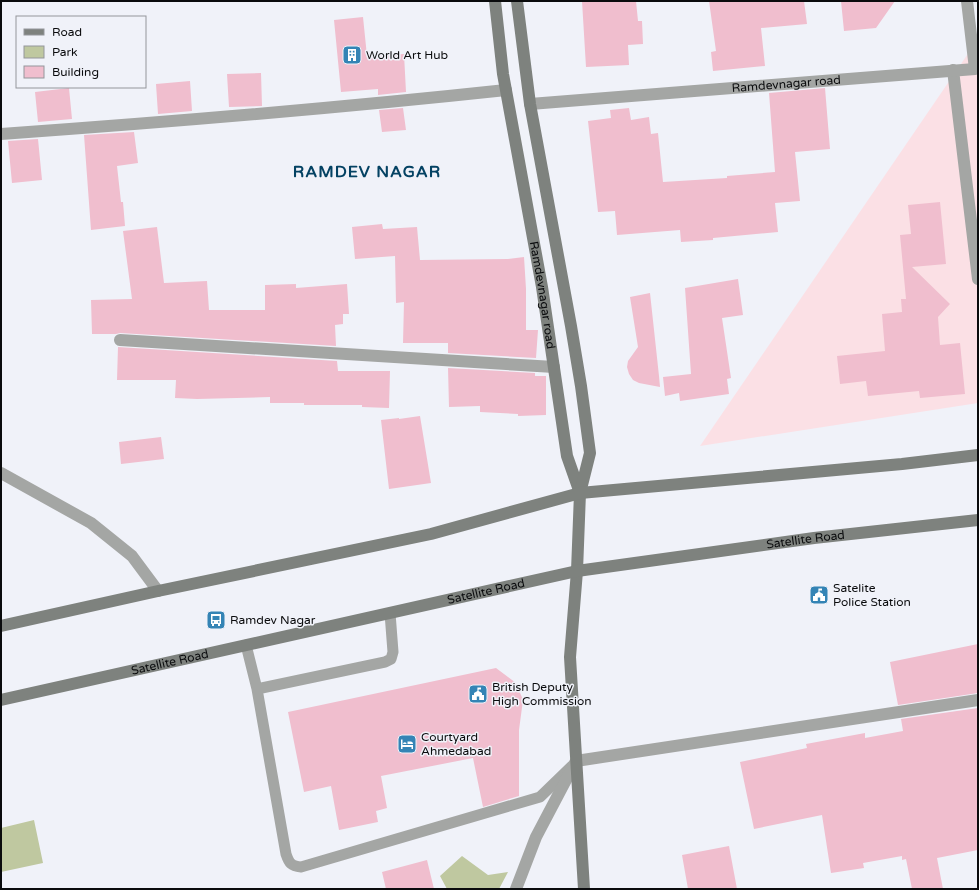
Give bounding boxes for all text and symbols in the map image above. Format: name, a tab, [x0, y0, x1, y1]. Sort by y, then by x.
legend	[16, 16, 146, 88]
text: Road	[52, 25, 82, 39]
building icon: World Art Hub	[341, 44, 363, 66]
text: Park	[52, 45, 78, 59]
place label: World Art Hub	[366, 48, 448, 62]
text: Building	[52, 65, 99, 79]
street label: Ramdevnagar road	[731, 73, 841, 95]
district label: RAMDEV NAGAR	[293, 162, 441, 182]
street label: Ramdevnagar road	[527, 240, 558, 350]
street label: Satellite Road	[765, 528, 845, 552]
street label: Satellite Road	[446, 576, 526, 607]
place label: Satelite Police Station	[833, 581, 911, 609]
public building icon: Satelite Police Station	[808, 584, 830, 606]
bus stop icon: Ramdev Nagar	[205, 609, 227, 631]
place label: Ramdev Nagar	[230, 613, 316, 627]
street label: Satellite Road	[130, 647, 210, 678]
place label: British Deputy High Commission	[492, 680, 592, 708]
public building icon: British Deputy High Commission	[467, 683, 489, 705]
place label: Courtyard Ahmedabad	[421, 730, 491, 758]
hotel icon: Courtyard Ahmedabad	[396, 733, 418, 755]

